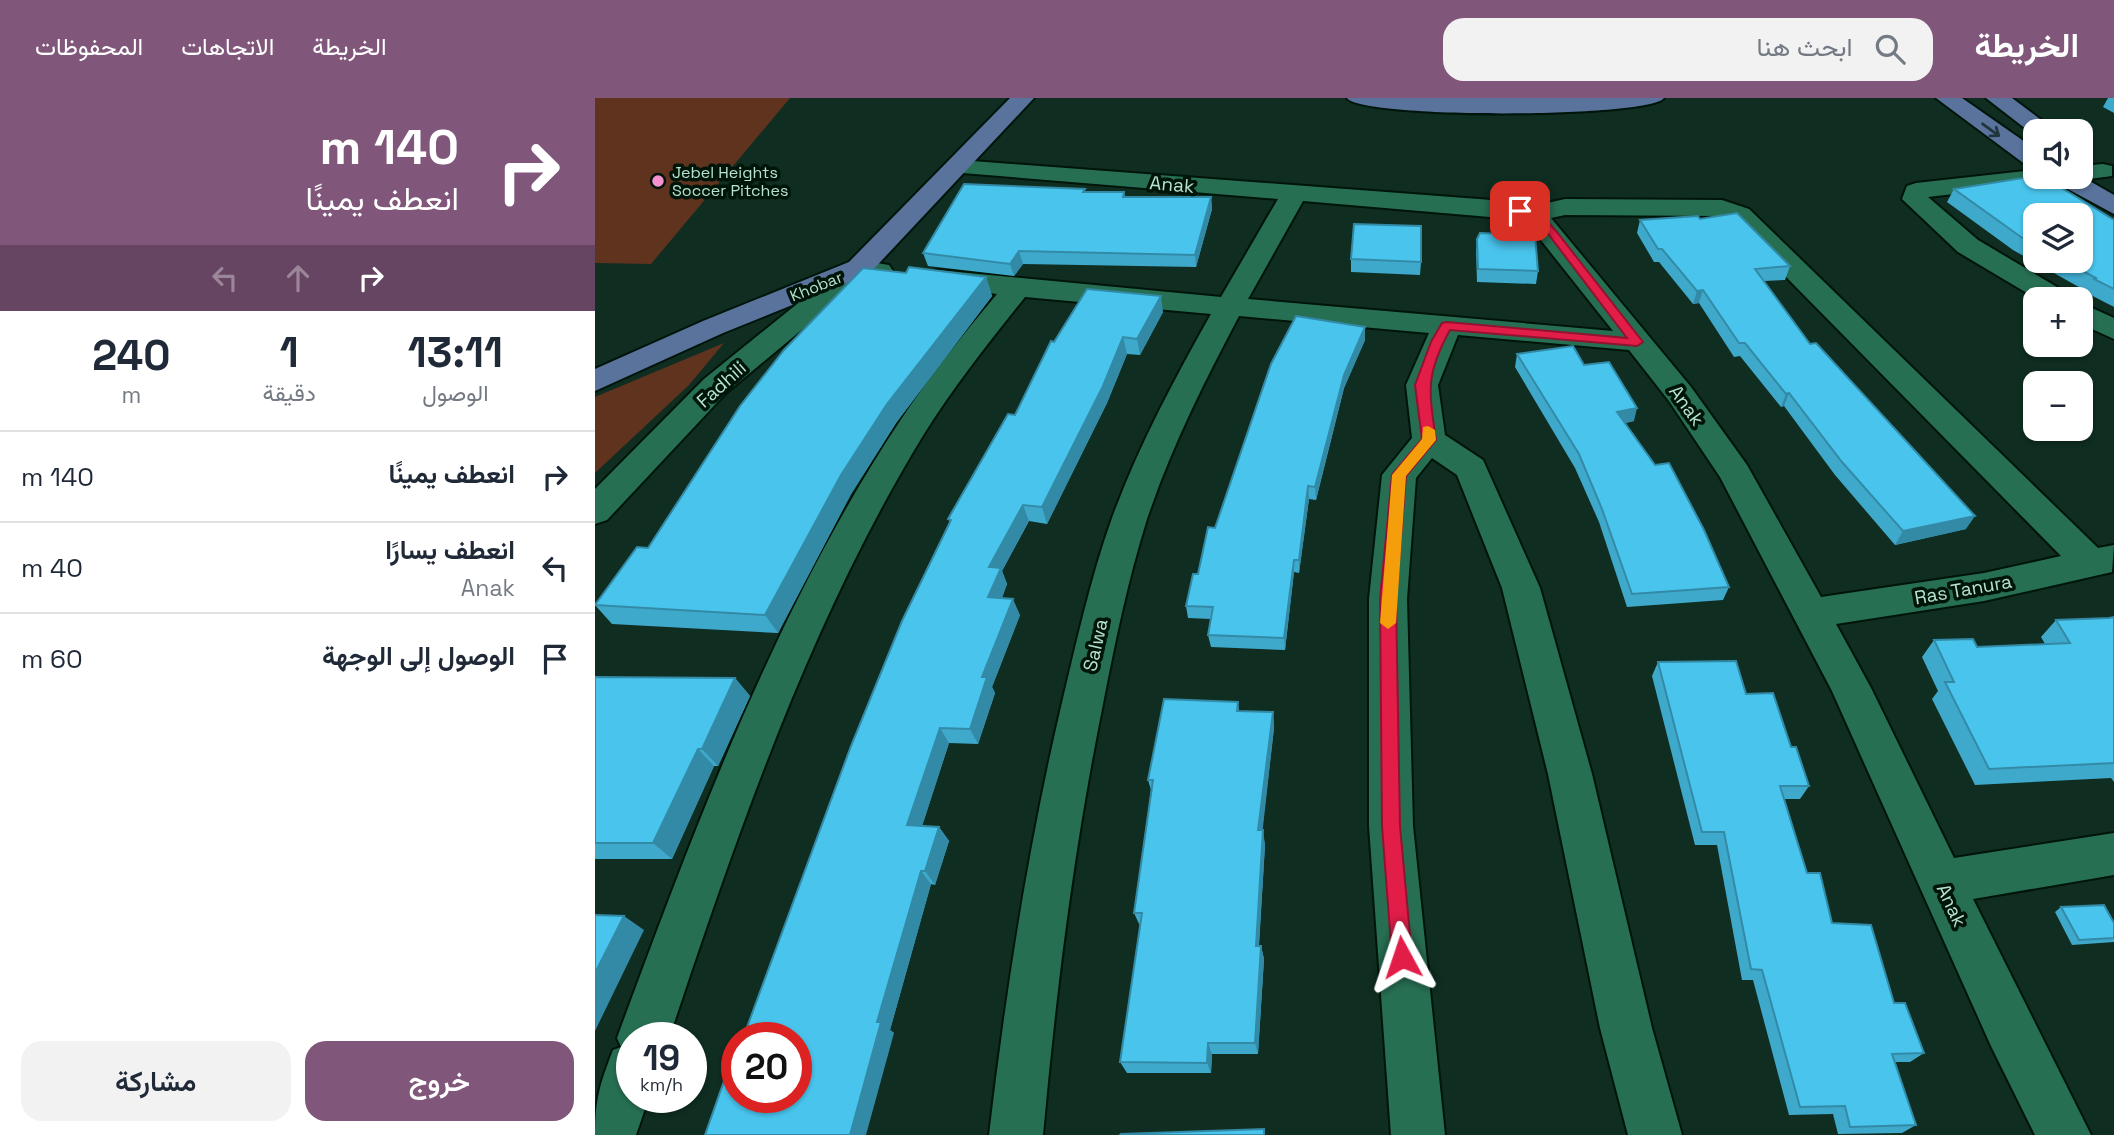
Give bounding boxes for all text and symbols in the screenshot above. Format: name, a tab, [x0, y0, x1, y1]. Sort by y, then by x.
search box	[1443, 18, 1933, 81]
text: الخريطة	[1975, 25, 2079, 67]
text: ابحث هنا	[1757, 30, 1853, 64]
icon: search	[1871, 30, 1909, 68]
text: المحفوظات	[35, 31, 143, 62]
text: الاتجاهات	[181, 31, 274, 62]
text: الخريطة	[312, 31, 387, 62]
text: 140 m	[320, 116, 459, 178]
map controls	[2023, 119, 2093, 441]
button: sound	[2023, 119, 2093, 189]
one-way arrow	[1981, 123, 2000, 137]
icon: right	[483, 126, 574, 217]
place label: Jebel Heights Soccer Pitches	[672, 162, 788, 201]
street label: Anak	[1149, 170, 1195, 199]
marker: Jebel Heights Soccer Pitches	[650, 173, 666, 189]
text: انعطف يمينًا	[306, 179, 459, 219]
pin	[1490, 181, 1550, 241]
icon: arrive	[1501, 192, 1539, 230]
button: layers	[2023, 203, 2093, 273]
icon: left	[206, 259, 244, 297]
icon: ahead	[279, 259, 317, 297]
icon: right	[352, 259, 390, 297]
street label: Khobar	[787, 266, 846, 307]
button: +	[2023, 287, 2093, 357]
text: 1	[280, 326, 299, 379]
text: 13:11	[408, 326, 503, 379]
text: 240	[92, 329, 170, 382]
street label: Fadhili	[691, 355, 751, 413]
button: −	[2023, 371, 2093, 441]
text: دقيقة	[263, 378, 316, 408]
text: الوصول	[422, 378, 489, 408]
text: m	[121, 380, 141, 410]
street label: Anak	[1663, 380, 1710, 431]
text: انعطف يمينًا	[389, 457, 515, 491]
icon: right	[536, 458, 574, 496]
text: 140 m	[21, 460, 94, 494]
text: انعطف يسارًا	[385, 533, 515, 567]
icon: left	[536, 549, 574, 587]
text: 40 m	[21, 551, 83, 585]
street label: Ras Tanura	[1912, 569, 2014, 610]
text: Anak	[461, 573, 515, 603]
street label: Salwa	[1077, 616, 1114, 674]
text: الوصول إلى الوجهة	[322, 639, 515, 673]
icon: arrive	[536, 640, 574, 678]
text: 60 m	[21, 642, 83, 676]
street label: Anak	[1931, 880, 1972, 931]
position arrow	[1365, 920, 1439, 994]
speed limit sign: 20	[721, 1022, 812, 1113]
text: 19	[643, 1036, 680, 1080]
button: مشاركة	[21, 1041, 291, 1121]
button: خروج	[305, 1041, 574, 1121]
text: km/h	[640, 1073, 683, 1096]

